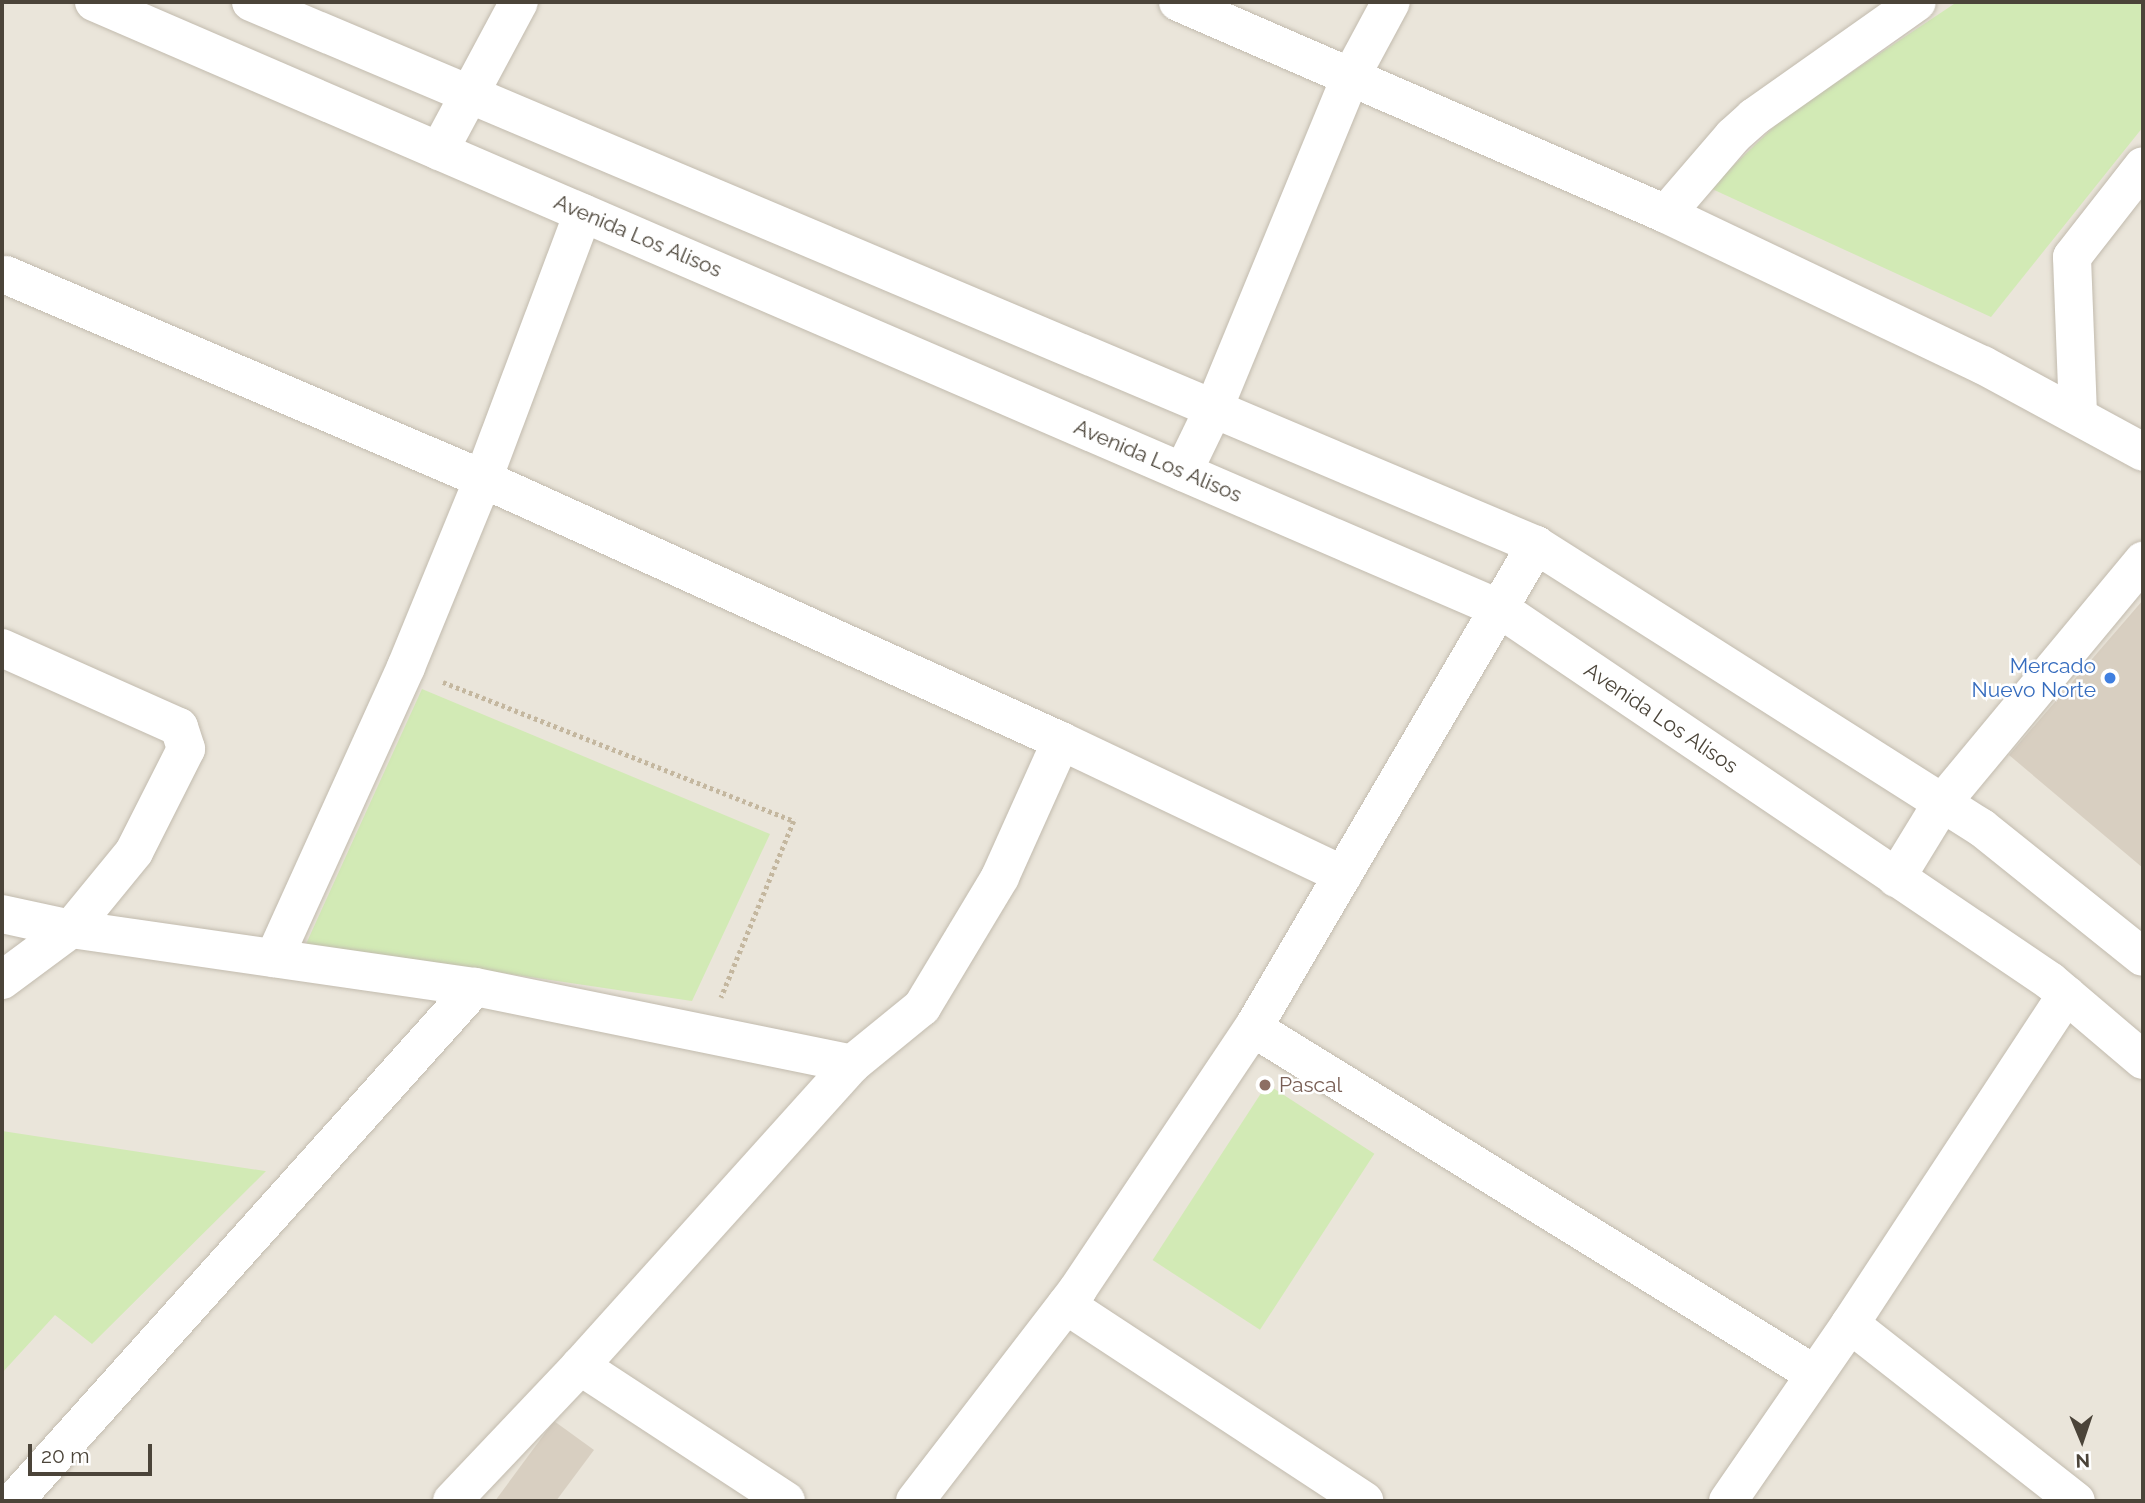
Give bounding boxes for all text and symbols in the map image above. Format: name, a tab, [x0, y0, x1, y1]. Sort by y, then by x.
street label: Avenida Los Alisos	[550, 189, 726, 283]
street label: Avenida Los Alisos	[1070, 414, 1246, 508]
place label: Mercado Nuevo Norte	[1972, 653, 2096, 703]
street label: Avenida Los Alisos	[1579, 657, 1743, 779]
marker: Mercado Nuevo Norte	[2102, 670, 2118, 686]
place label: Pascal	[1279, 1072, 1342, 1098]
marker: Pascal	[1257, 1077, 1273, 1093]
north arrow	[2047, 1405, 2117, 1475]
scale bar	[32, 1430, 156, 1474]
text: 20 m	[41, 1443, 89, 1468]
text: N	[2075, 1450, 2090, 1472]

